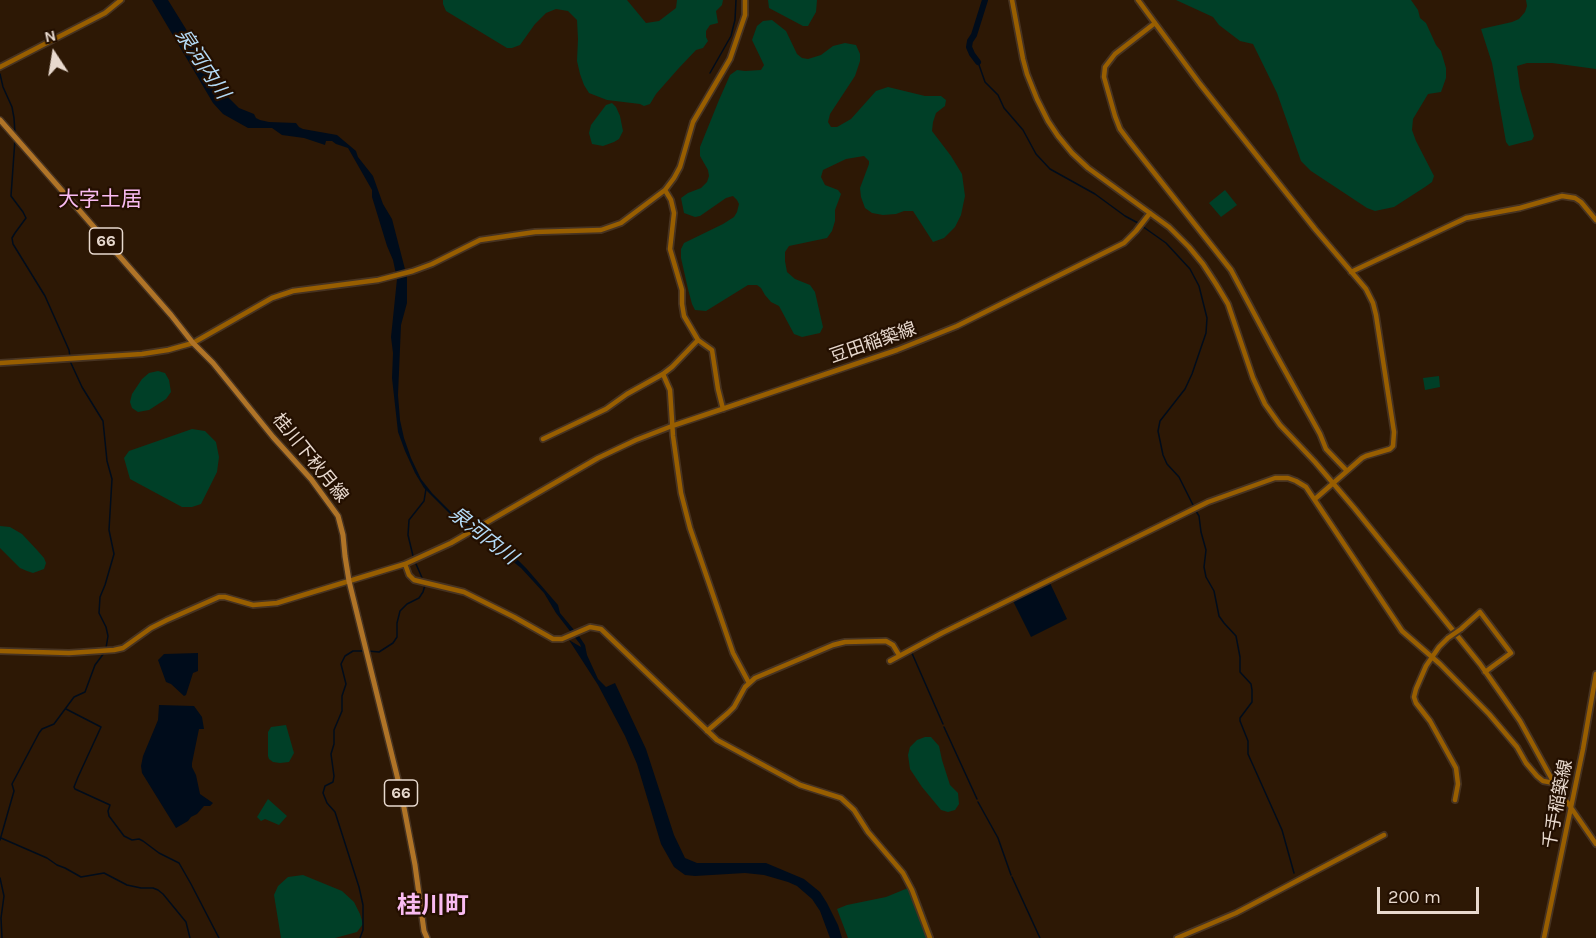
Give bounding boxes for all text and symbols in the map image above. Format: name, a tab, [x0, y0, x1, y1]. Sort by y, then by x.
north arrow	[24, 24, 84, 84]
water label: 泉河内川	[170, 24, 234, 104]
text: N	[43, 25, 58, 46]
district label: 大字土居	[58, 187, 142, 213]
road number: 66	[90, 228, 122, 254]
street label: 豆田稲築線	[827, 318, 919, 368]
street label: 桂川下秋月線	[268, 409, 352, 507]
water label: 泉河内川	[444, 502, 522, 570]
street label: 千手稲築線	[1539, 758, 1577, 850]
road number: 66	[384, 780, 418, 806]
scale bar	[1380, 875, 1482, 913]
text: 200 m	[1388, 886, 1441, 908]
district label: 桂川町	[397, 892, 469, 920]

